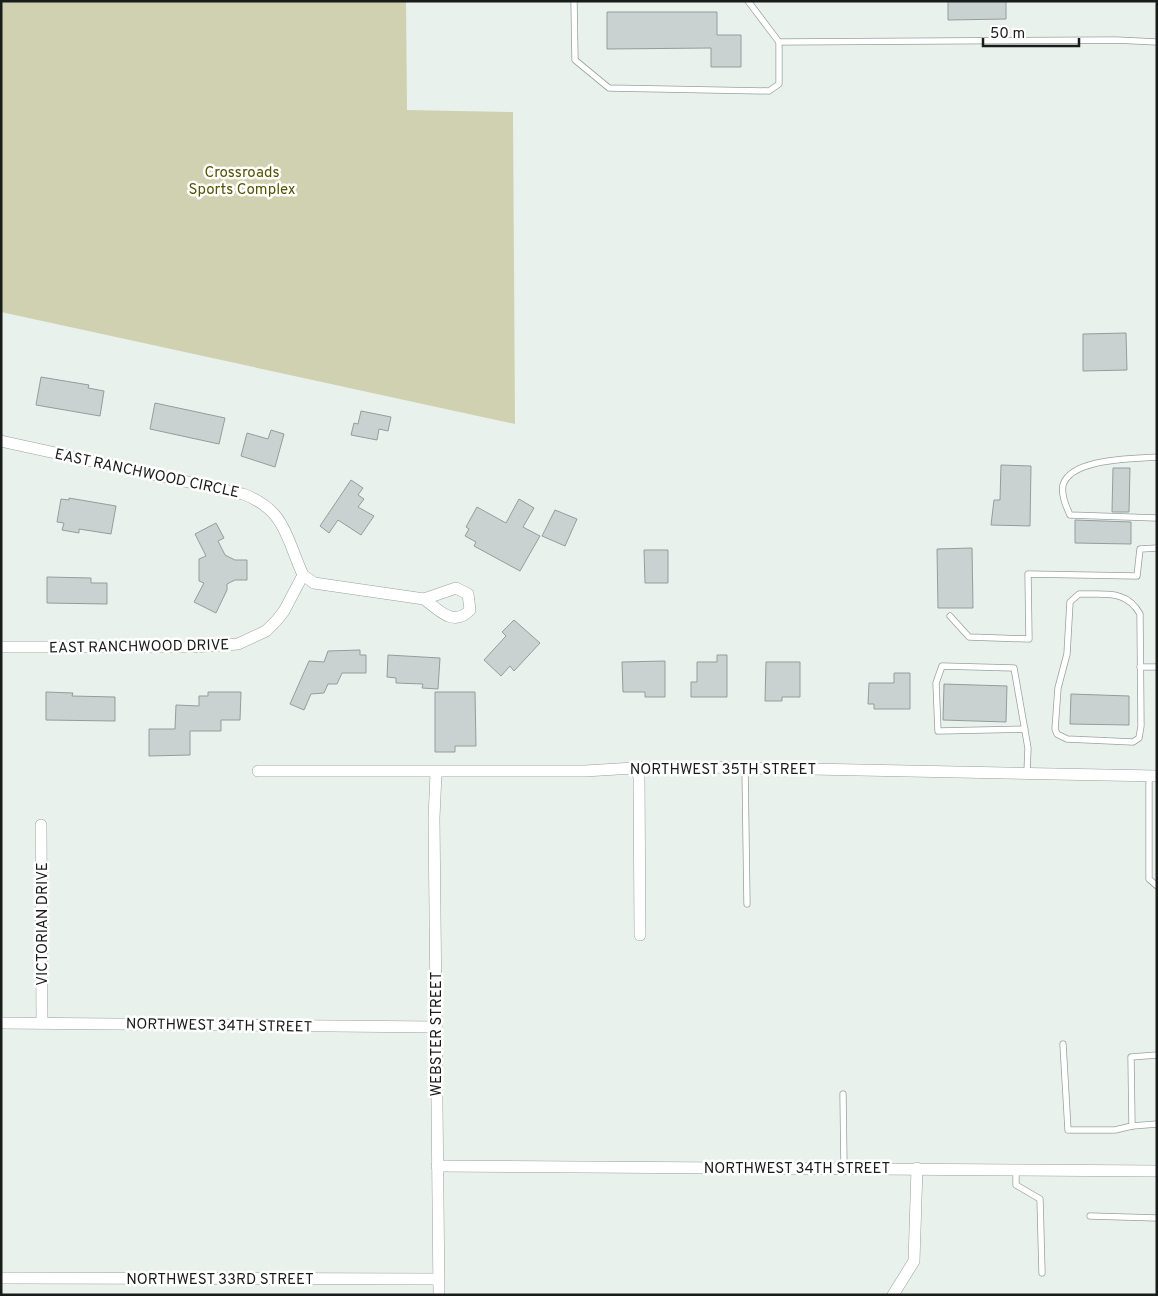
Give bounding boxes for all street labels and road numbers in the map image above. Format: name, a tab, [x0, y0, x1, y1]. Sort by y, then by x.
street label: EAST RANCHWOOD CIRCLE	[53, 446, 241, 503]
street label: EAST RANCHWOOD DRIVE	[49, 636, 229, 659]
street label: NORTHWEST 35TH STREET	[630, 761, 816, 780]
street label: VICTORIAN DRIVE	[34, 862, 53, 986]
street label: WEBSTER STREET	[428, 972, 447, 1096]
street label: NORTHWEST 34TH STREET	[126, 1015, 312, 1038]
street label: NORTHWEST 34TH STREET	[704, 1160, 890, 1179]
street label: NORTHWEST 33RD STREET	[126, 1271, 314, 1290]

